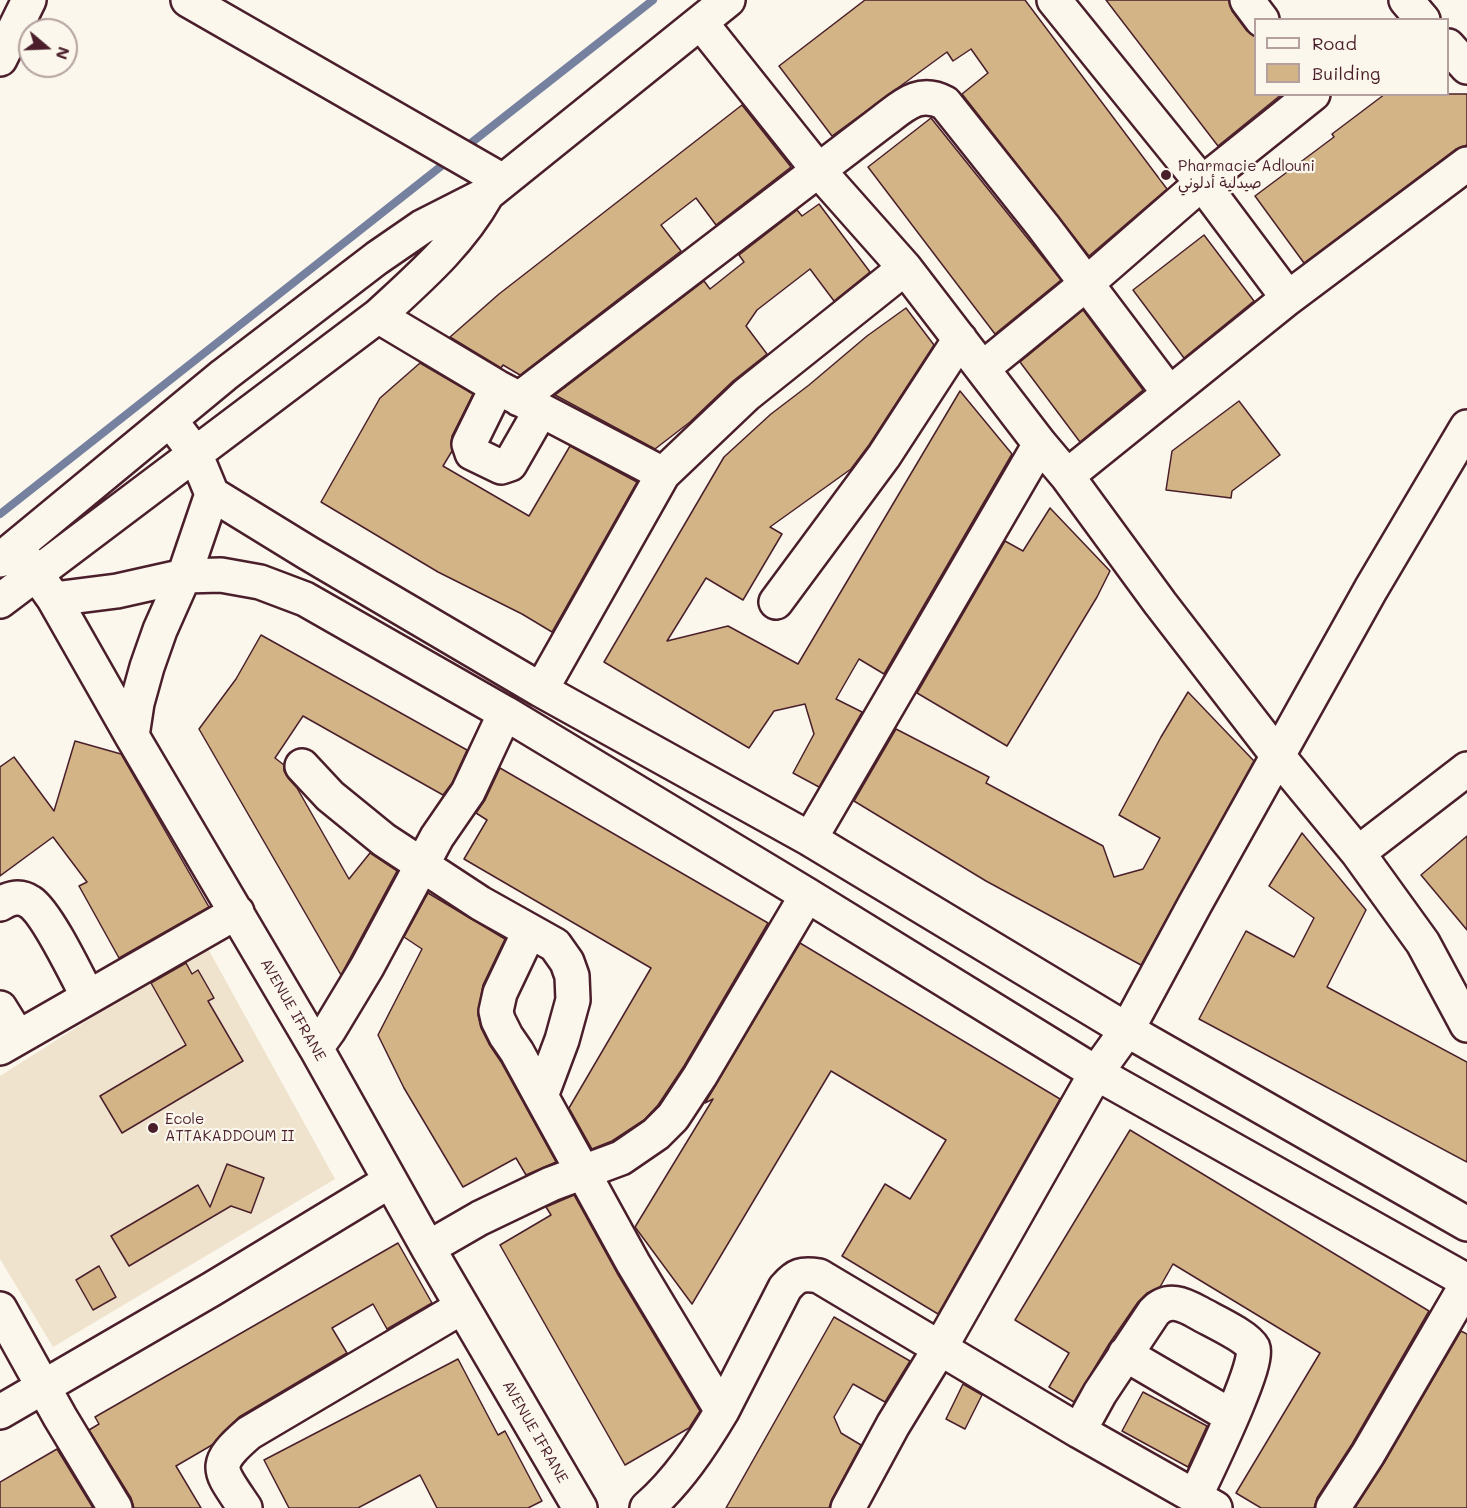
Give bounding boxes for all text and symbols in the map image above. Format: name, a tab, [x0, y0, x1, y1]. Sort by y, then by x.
north arrow	[18, 18, 78, 78]
legend	[1254, 18, 1449, 96]
text: Road	[1312, 31, 1357, 55]
text: N	[52, 44, 76, 63]
text: Building	[1312, 61, 1380, 85]
place label: Pharmacie Adlouni صيدلية أدلوني	[1178, 157, 1315, 192]
marker: Pharmacie Adlouni صيدلية أدلوني	[1159, 168, 1173, 182]
street label: AVENUE IFRANE	[256, 956, 330, 1064]
place label: Ecole ATTAKADDOUM II	[165, 1110, 294, 1145]
marker: Ecole ATTAKADDOUM II	[146, 1121, 160, 1135]
street label: AVENUE IFRANE	[498, 1378, 572, 1486]

